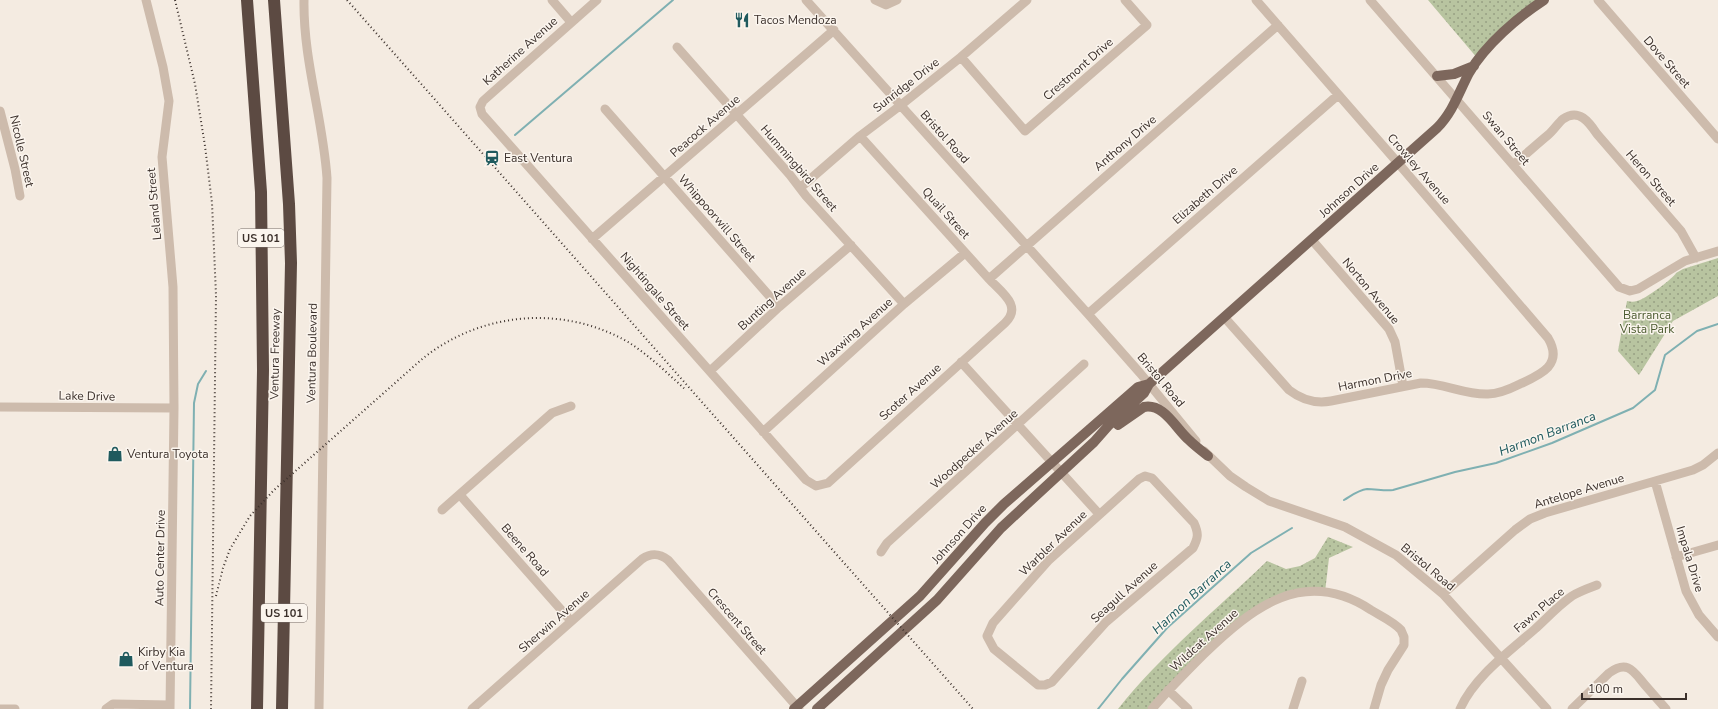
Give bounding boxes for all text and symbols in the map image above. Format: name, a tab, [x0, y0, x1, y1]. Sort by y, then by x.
restaurant icon: Tacos Mendoza	[733, 11, 751, 29]
place label: Tacos Mendoza	[754, 12, 837, 28]
street label: Katherine Avenue	[479, 13, 561, 89]
street label: Dove Street	[1640, 33, 1694, 92]
street label: Crestmont Drive	[1040, 34, 1116, 104]
street label: Sunridge Drive	[870, 54, 942, 116]
street label: Peacock Avenue	[667, 91, 743, 161]
street label: Bristol Road	[917, 107, 973, 167]
street label: Swan Street	[1479, 107, 1534, 169]
street label: Anthony Drive	[1090, 111, 1160, 175]
street label: Nicolle Street	[6, 114, 38, 189]
street label: Hummingbird Street	[757, 121, 842, 215]
street label: Crowley Avenue	[1384, 130, 1454, 208]
street label: Heron Street	[1622, 147, 1680, 210]
station icon: East Ventura	[483, 149, 501, 167]
place label: East Ventura	[504, 150, 573, 166]
street label: Johnson Drive	[1315, 159, 1382, 222]
street label: Elizabeth Drive	[1169, 162, 1241, 228]
street label: Leland Street	[143, 166, 165, 241]
street label: Whippoorwill Street	[675, 171, 760, 266]
street label: Quail Street	[918, 184, 974, 243]
road number: US 101	[238, 229, 284, 247]
street label: Nightingale Street	[617, 249, 694, 334]
street label: Norton Avenue	[1339, 255, 1403, 327]
street label: Bunting Avenue	[735, 264, 809, 334]
street label: Waxwing Avenue	[814, 294, 896, 370]
street label: Ventura Boulevard	[303, 303, 321, 404]
street label: Ventura Freeway	[266, 307, 284, 401]
park label: Barranca Vista Park	[1619, 307, 1675, 337]
street label: Bristol Road	[1134, 349, 1188, 411]
street label: Scoter Avenue	[876, 360, 944, 424]
street label: Harmon Drive	[1337, 365, 1413, 395]
street label: Lake Drive	[59, 388, 115, 404]
street label: Woodpecker Avenue	[927, 405, 1021, 493]
water label: Harmon Barranca	[1496, 407, 1599, 461]
shop icon: Ventura Toyota	[106, 445, 124, 463]
place label: Ventura Toyota	[126, 446, 209, 462]
street label: Antelope Avenue	[1532, 470, 1626, 512]
street label: Johnson Drive	[927, 501, 990, 568]
street label: Warbler Avenue	[1016, 507, 1090, 579]
street label: Auto Center Drive	[151, 510, 169, 606]
street label: Beene Road	[498, 520, 552, 580]
street label: Impala Drive	[1672, 524, 1708, 594]
street label: Bristol Road	[1397, 540, 1459, 594]
water label: Harmon Barranca	[1148, 555, 1235, 638]
street label: Seagull Avenue	[1087, 558, 1161, 626]
street label: Crescent Street	[704, 584, 771, 658]
street label: Fawn Place	[1510, 584, 1568, 636]
street label: Sherwin Avenue	[515, 586, 593, 656]
road number: US 101	[261, 604, 307, 622]
street label: Wildcat Avenue	[1167, 605, 1241, 675]
place label: Kirby Kia of Ventura	[138, 644, 194, 674]
shop icon: Kirby Kia of Ventura	[117, 650, 135, 668]
scale bar	[1582, 675, 1686, 701]
text: 100 m	[1588, 681, 1623, 697]

